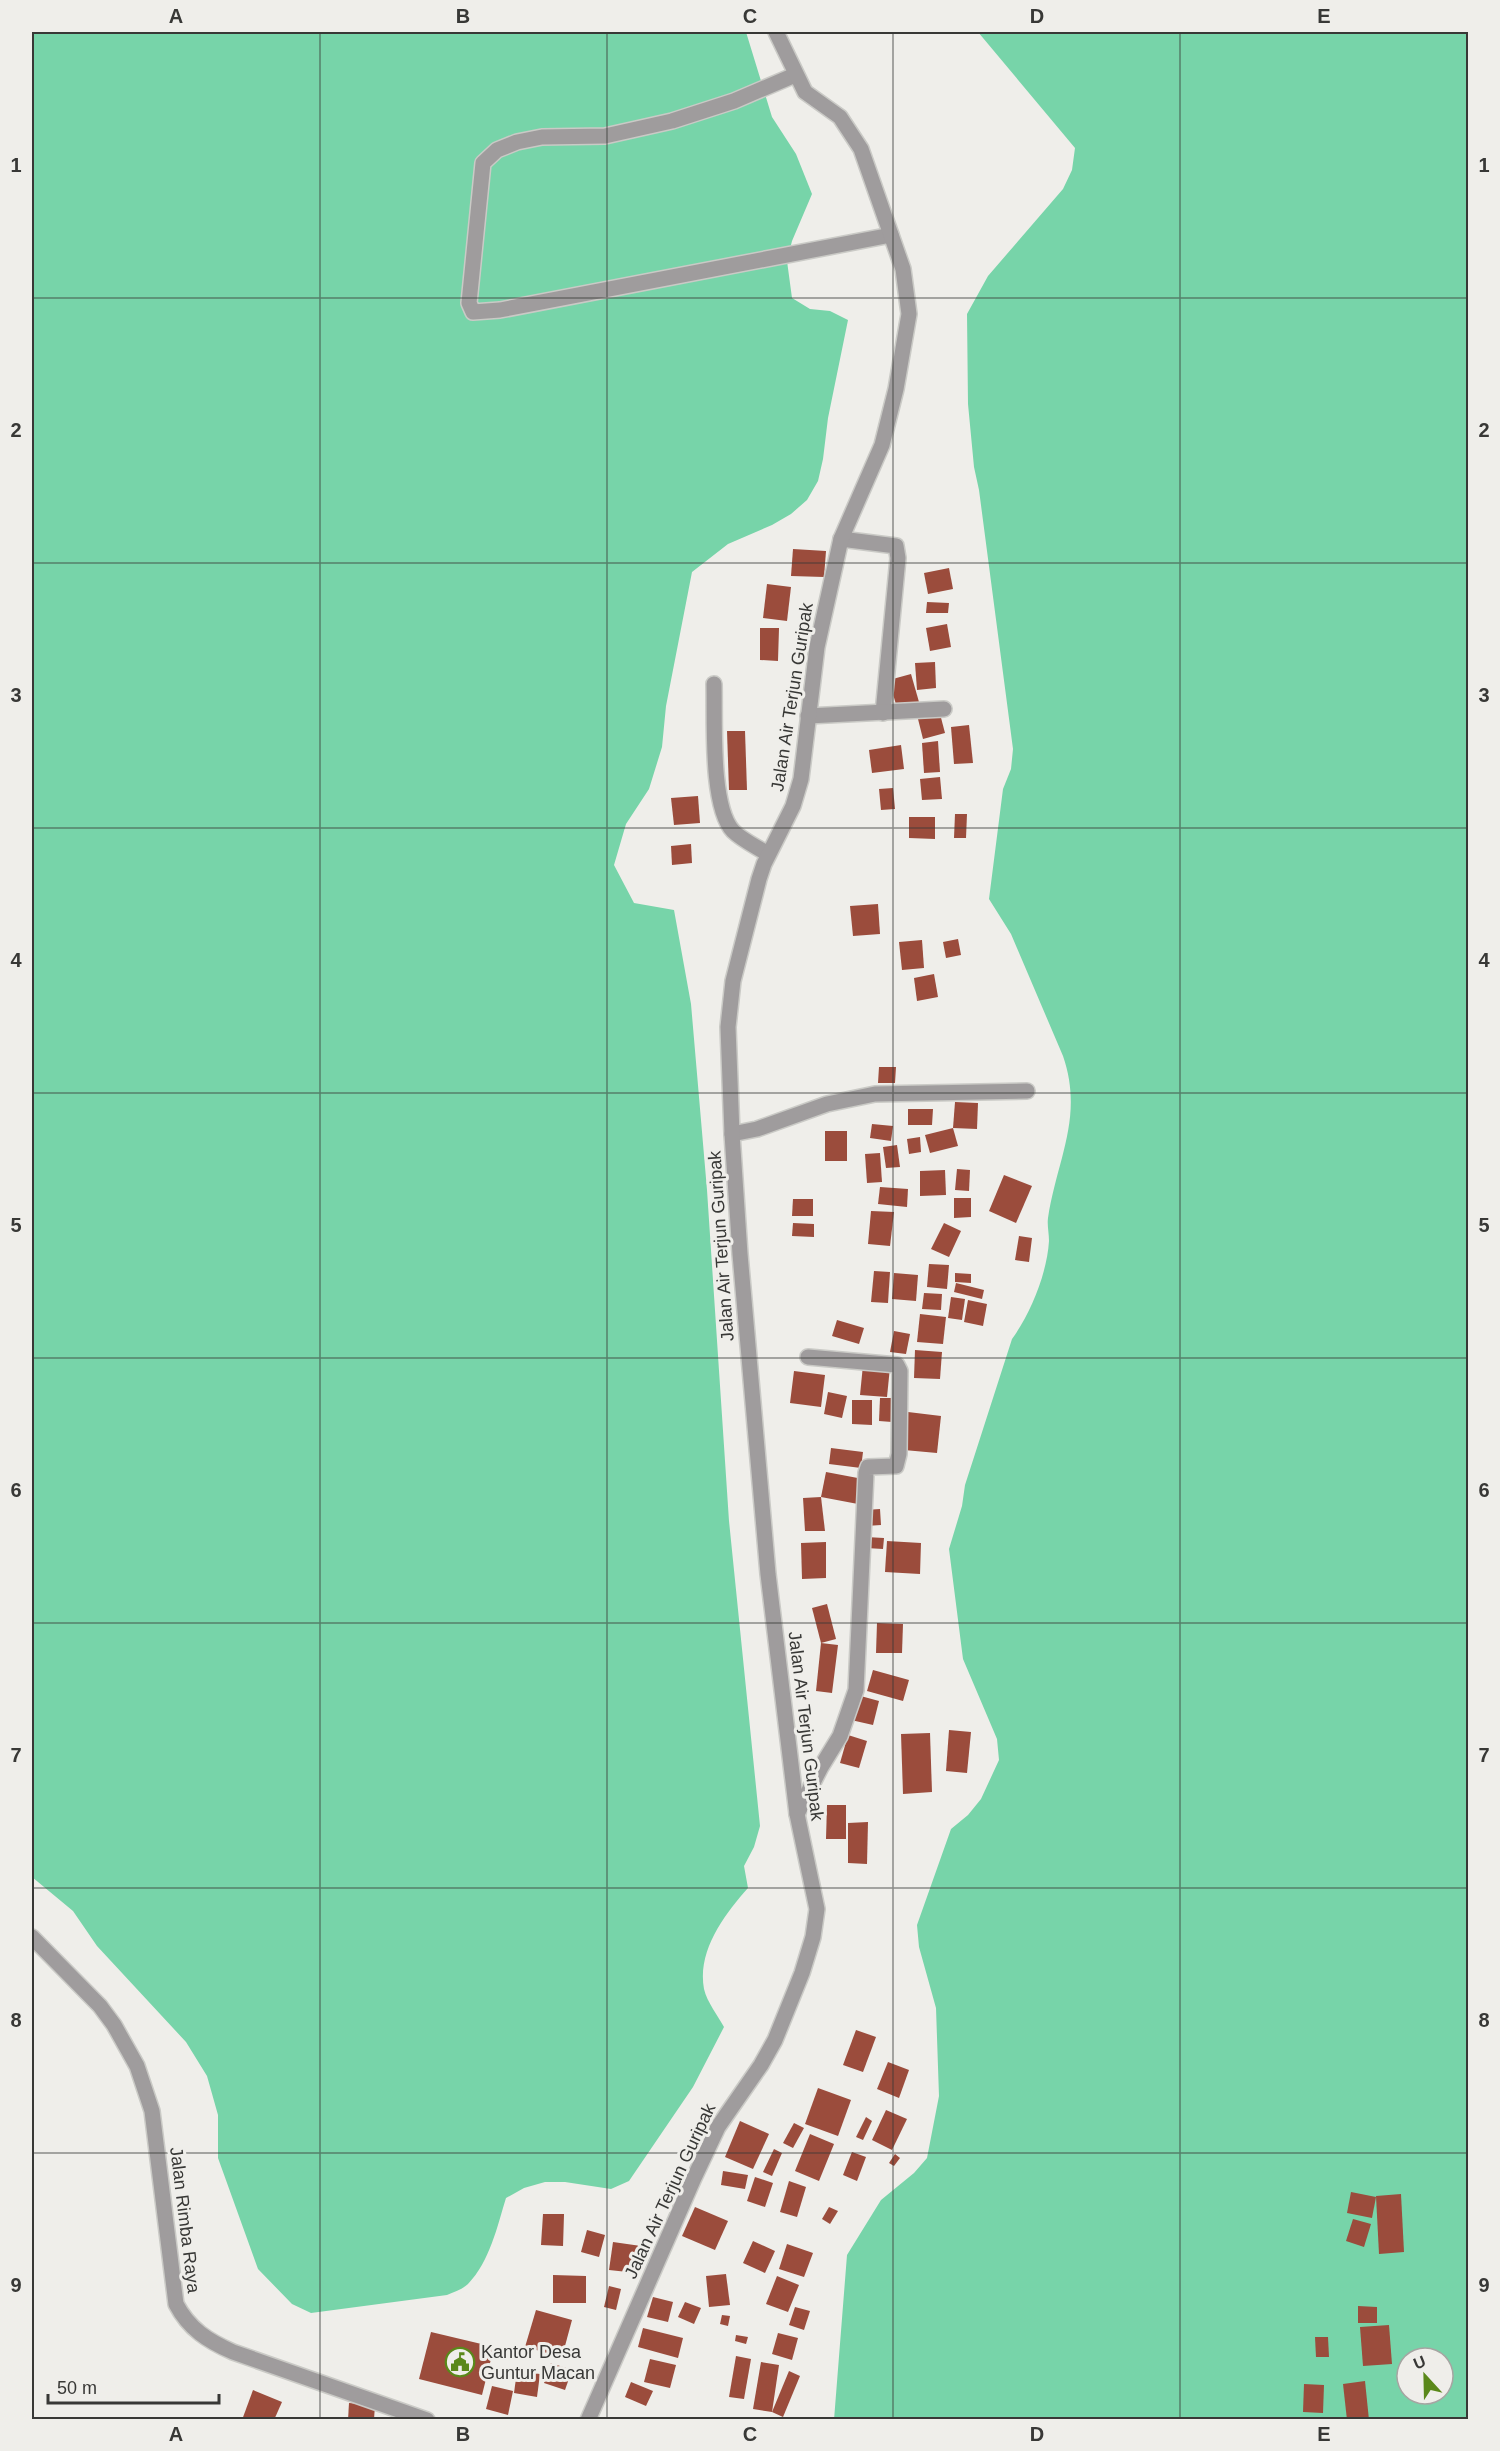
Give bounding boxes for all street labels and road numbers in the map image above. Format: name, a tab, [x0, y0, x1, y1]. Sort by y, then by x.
street label: Jalan Air Terjun Guripak	[767, 600, 817, 793]
street label: Jalan Air Terjun Guripak	[704, 1149, 738, 1342]
street label: Jalan Air Terjun Guripak	[784, 1630, 828, 1823]
street label: Jalan Air Terjun Guripak	[621, 2099, 720, 2282]
street label: Jalan Rimba Raya	[166, 2146, 204, 2295]

